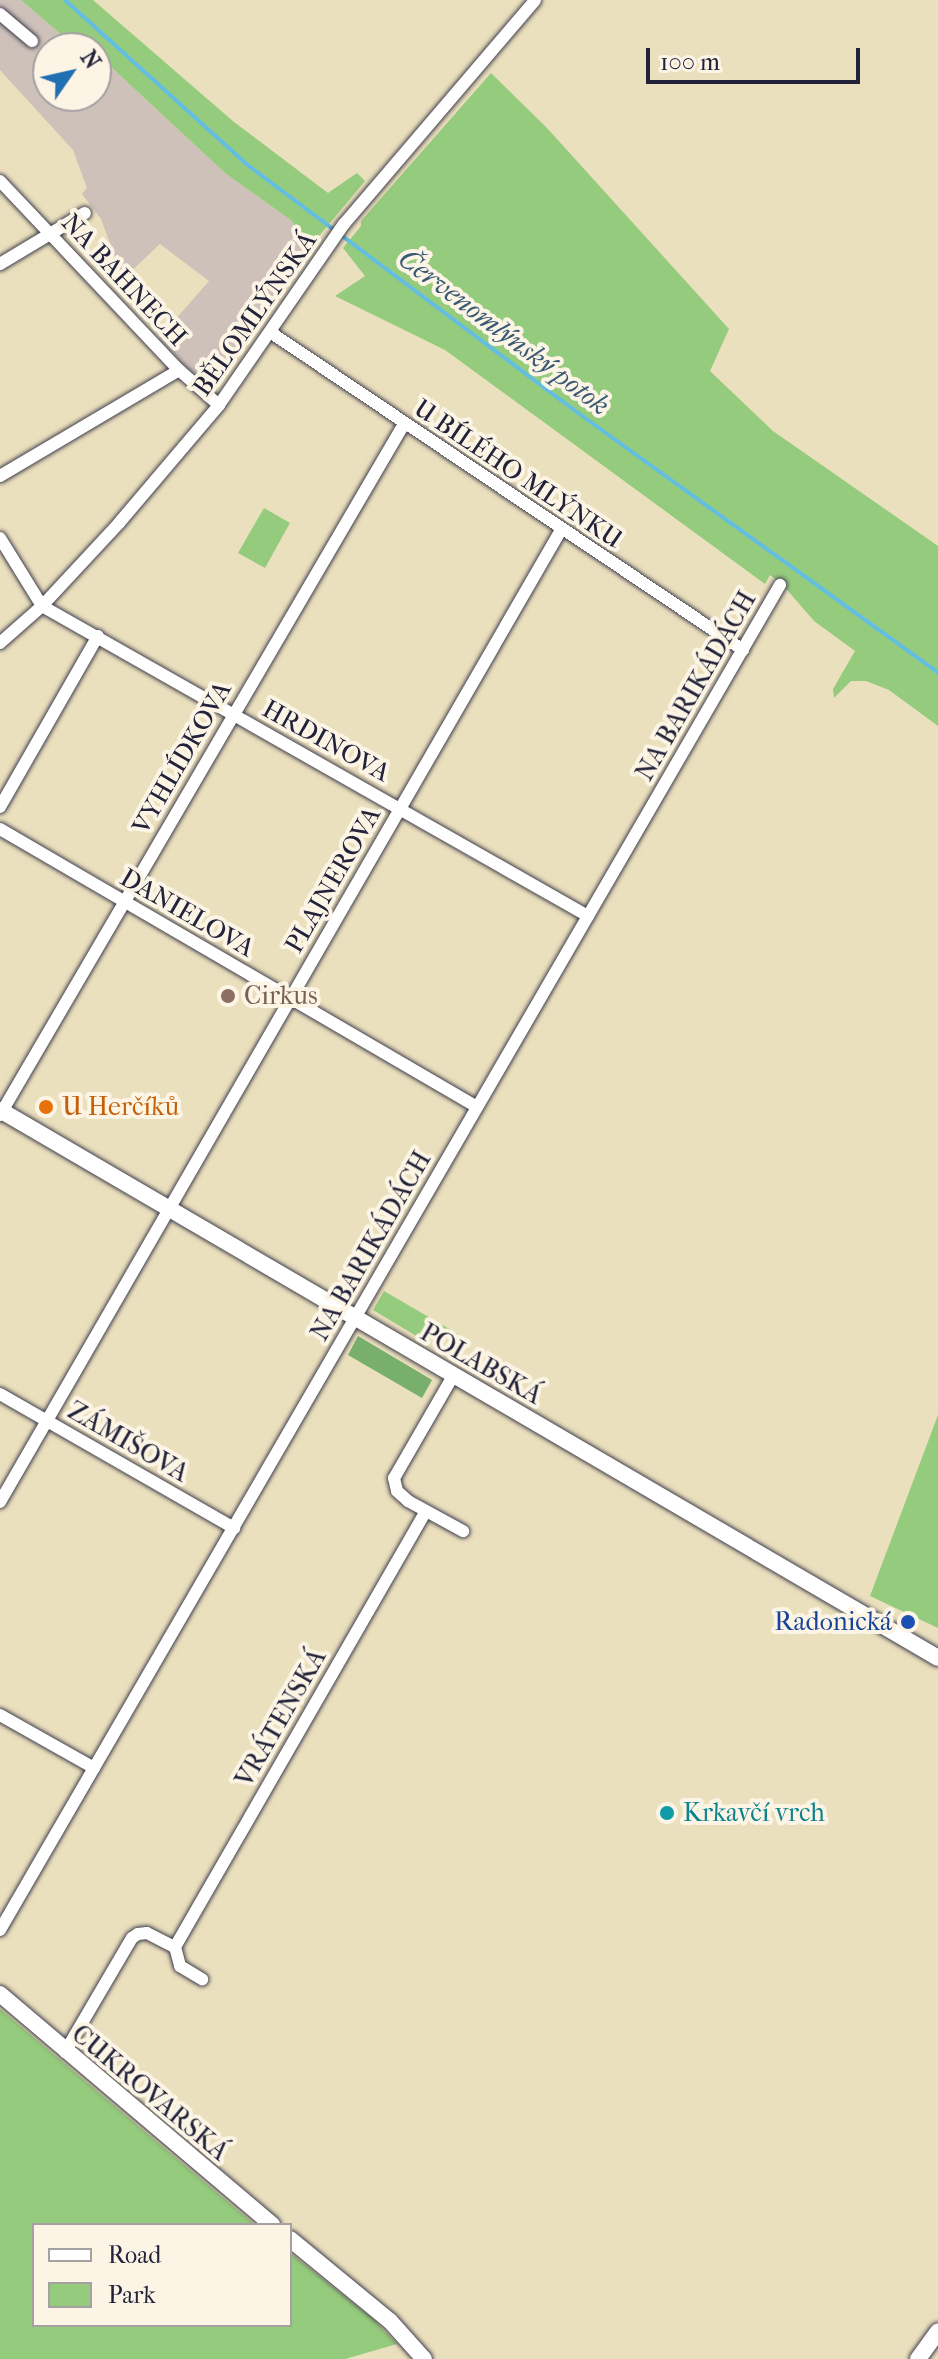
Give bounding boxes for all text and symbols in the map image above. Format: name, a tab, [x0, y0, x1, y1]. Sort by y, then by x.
north arrow	[32, 32, 112, 112]
scale bar	[650, 32, 864, 82]
text: N	[75, 45, 106, 74]
text: 100 m	[660, 48, 720, 76]
street label: NA BAHNECH	[55, 207, 193, 353]
street label: BĚLOMLÝNSKÁ	[187, 226, 323, 402]
water label: Červenomlýnský potok	[392, 242, 616, 422]
street label: U BÍLÉHO MLÝNKU	[408, 393, 628, 555]
street label: NA BARIKÁDÁCH	[629, 586, 763, 786]
street label: VYHLÍDKOVA	[126, 676, 238, 840]
street label: HRDINOVA	[257, 693, 395, 789]
street label: PLAJNEROVA	[279, 801, 387, 959]
street label: DANIELOVA	[114, 862, 260, 964]
place label: Cirkus	[244, 980, 318, 1012]
marker: Cirkus	[219, 987, 237, 1005]
place label: U Herčíků	[62, 1091, 179, 1123]
marker: U Herčíků	[37, 1098, 55, 1116]
street label: NA BARIKÁDÁCH	[304, 1146, 438, 1346]
street label: POLABSKÁ	[415, 1317, 547, 1411]
street label: ZÁMIŠOVA	[62, 1395, 194, 1489]
place label: Radonická	[774, 1606, 892, 1638]
marker: Radonická	[899, 1613, 917, 1631]
street label: VRÁTENSKÁ	[229, 1643, 333, 1793]
place label: Krkavčí vrch	[683, 1797, 825, 1829]
marker: Krkavčí vrch	[658, 1804, 676, 1822]
street label: CUKROVARSKÁ	[65, 2018, 235, 2168]
legend	[32, 2223, 292, 2327]
text: Road	[108, 2241, 161, 2269]
text: Park	[108, 2281, 156, 2309]

